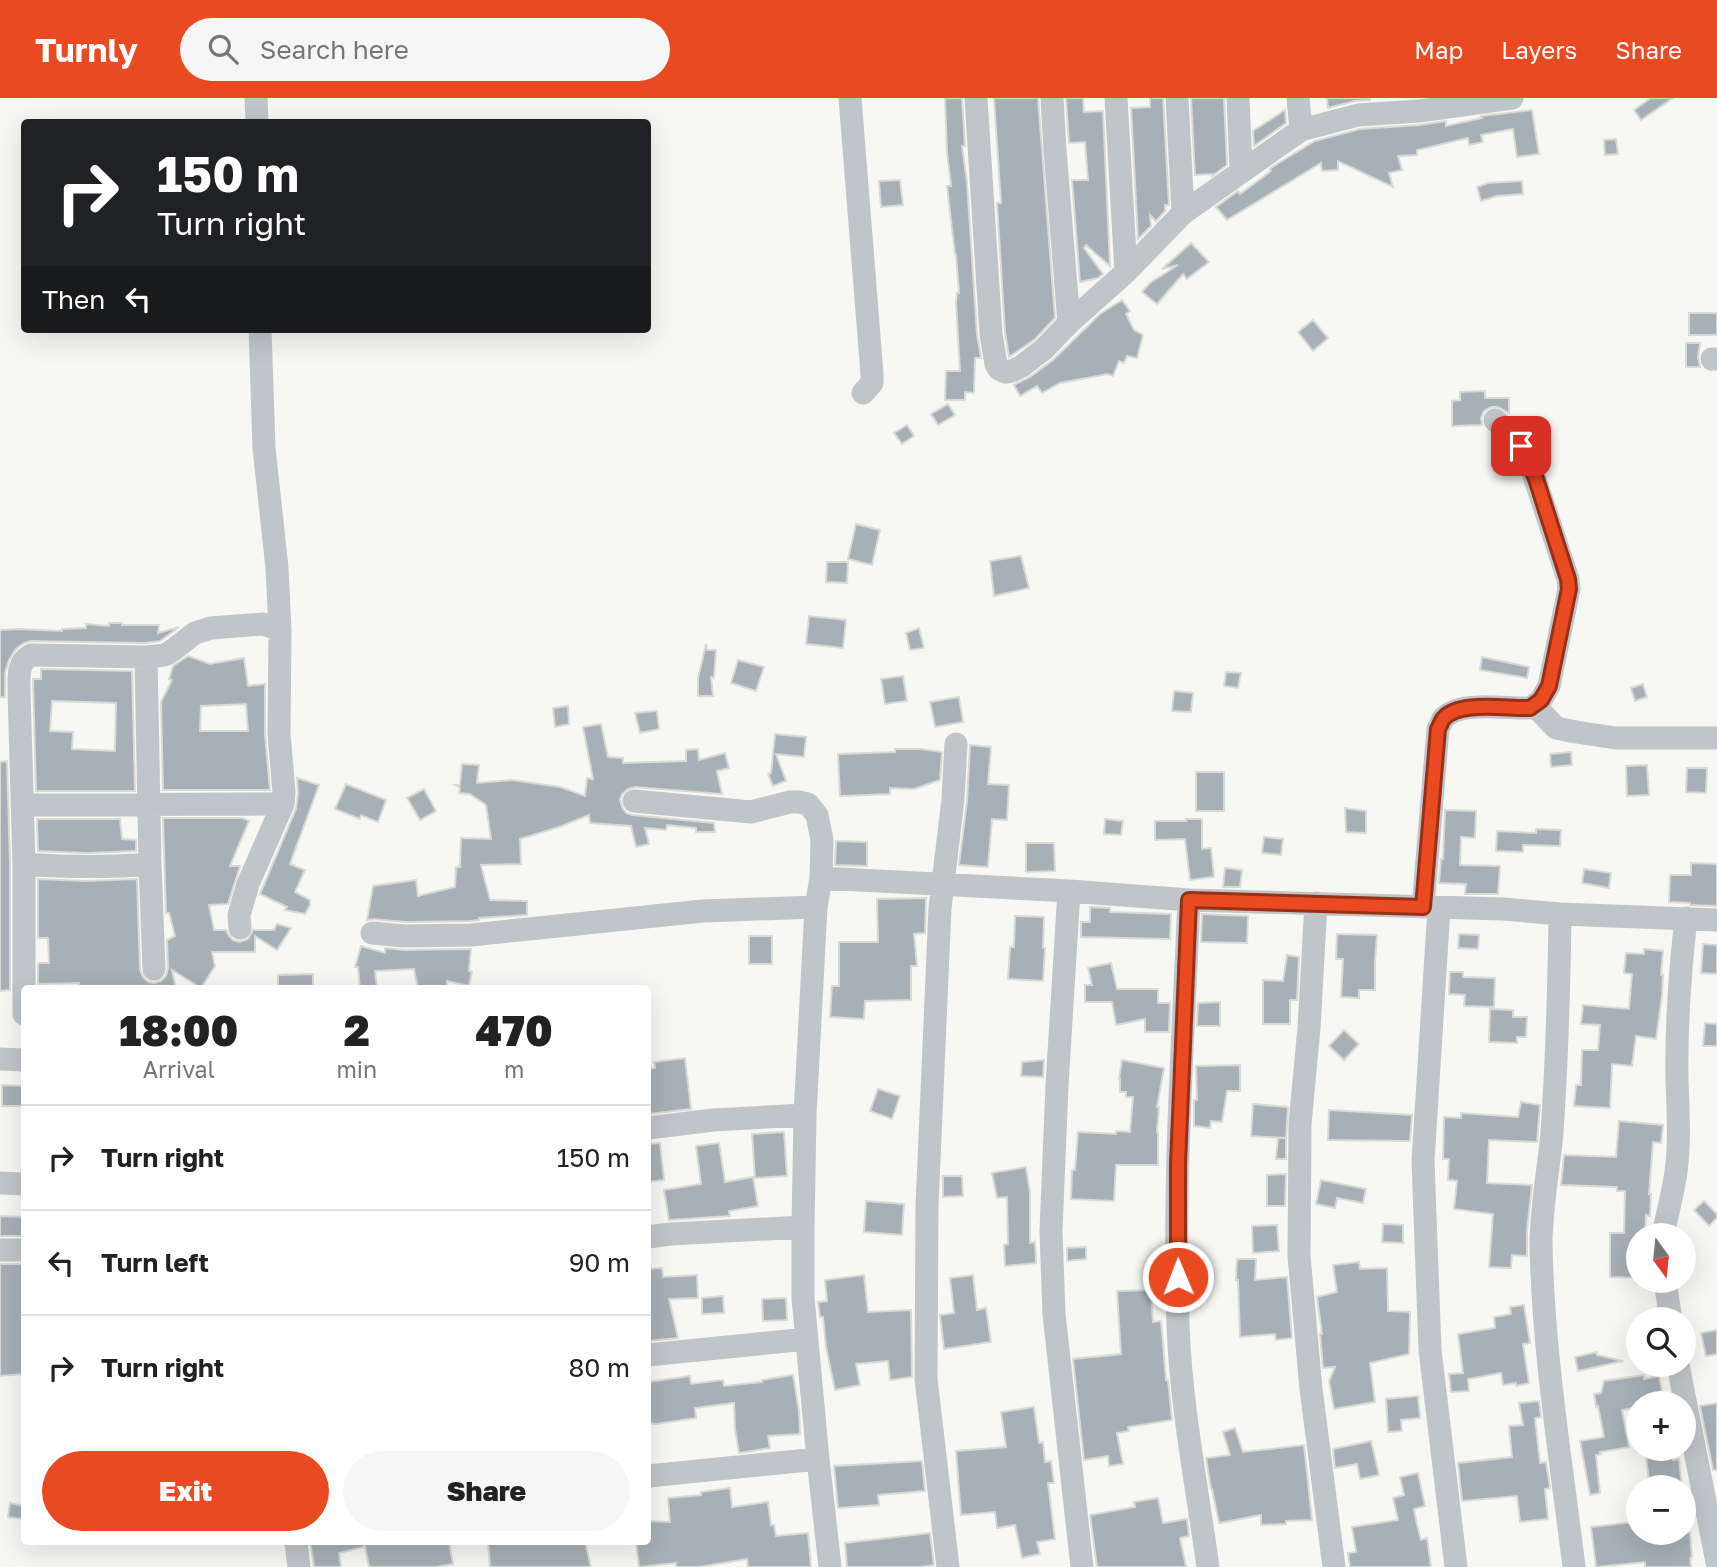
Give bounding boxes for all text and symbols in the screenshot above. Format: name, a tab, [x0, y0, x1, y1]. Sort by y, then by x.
search box	[180, 18, 670, 81]
text: Turnly	[35, 30, 138, 69]
icon: search	[204, 30, 242, 68]
text: Search here	[260, 34, 409, 65]
text: Map	[1414, 35, 1463, 64]
text: Layers	[1501, 35, 1577, 64]
text: Share	[1615, 35, 1682, 64]
text: 150 m	[157, 144, 299, 203]
icon: right	[42, 147, 133, 238]
text: Turn right	[157, 204, 306, 242]
icon: left	[119, 280, 157, 318]
text: Then	[42, 284, 105, 315]
pin	[1491, 416, 1551, 476]
icon: arrive	[1502, 427, 1540, 465]
text: 18:00	[119, 1005, 238, 1055]
text: 2	[344, 1005, 370, 1055]
text: 470	[475, 1005, 553, 1055]
text: Arrival	[143, 1055, 215, 1083]
text: min	[336, 1055, 377, 1083]
text: m	[504, 1055, 524, 1083]
icon: right	[42, 1139, 80, 1177]
text: Turn right	[101, 1142, 224, 1173]
text: 150 m	[557, 1142, 630, 1173]
north arrow	[1626, 1223, 1696, 1293]
map controls	[1626, 1223, 1696, 1545]
position arrow	[1141, 1240, 1215, 1314]
icon: left	[42, 1244, 80, 1282]
text: Turn left	[101, 1247, 209, 1278]
text: 90 m	[569, 1247, 630, 1278]
button: search	[1626, 1307, 1696, 1377]
icon: right	[42, 1349, 80, 1387]
text: Turn right	[101, 1352, 224, 1383]
text: 80 m	[569, 1352, 630, 1383]
button: +	[1626, 1391, 1696, 1461]
button: Exit	[42, 1451, 329, 1531]
button: Share	[343, 1451, 630, 1531]
button: −	[1626, 1475, 1696, 1545]

